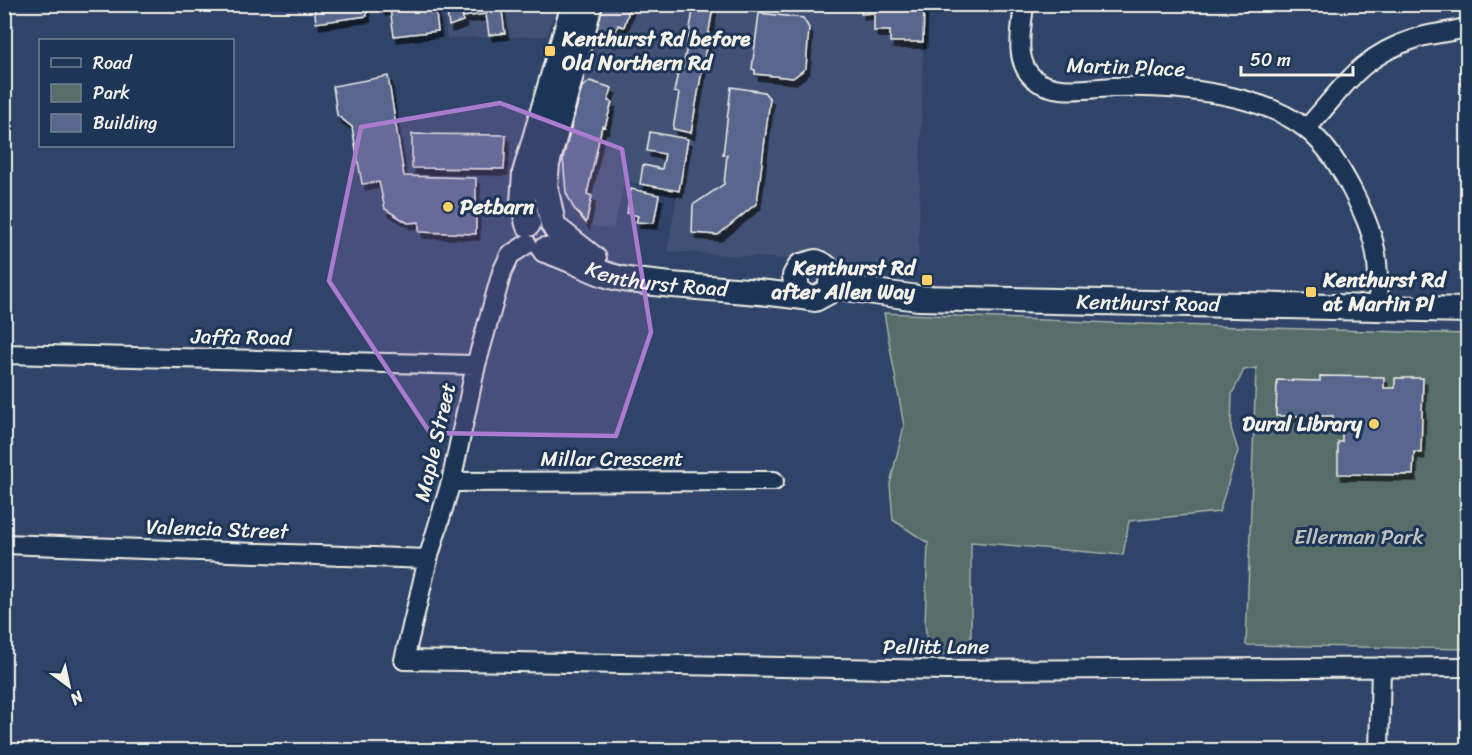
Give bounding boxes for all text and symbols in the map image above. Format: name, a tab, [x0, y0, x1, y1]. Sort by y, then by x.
place label: Kenthurst Rd before Old Northern Rd	[561, 20, 751, 82]
legend	[39, 39, 234, 147]
scale bar	[1241, 39, 1354, 77]
marker: Kenthurst Rd before Old Northern Rd	[543, 44, 557, 58]
text: 50 m	[1250, 44, 1291, 76]
street label: Martin Place	[1066, 46, 1186, 88]
text: Road	[93, 47, 133, 79]
text: Park	[93, 77, 130, 109]
text: Building	[93, 107, 157, 139]
place label: Petbarn	[460, 188, 535, 226]
marker: Petbarn	[441, 200, 455, 214]
place label: Kenthurst Rd after Allen Way	[771, 249, 917, 311]
street label: Kenthurst Road	[580, 250, 731, 308]
place label: Kenthurst Rd at Martin Pl	[1322, 261, 1447, 323]
marker: Kenthurst Rd after Allen Way	[920, 273, 934, 287]
street label: Kenthurst Road	[1076, 282, 1222, 324]
marker: Kenthurst Rd at Martin Pl	[1304, 285, 1318, 299]
street label: Jaffa Road	[190, 317, 293, 357]
street label: Maple Street	[403, 379, 467, 505]
place label: Dural Library	[1242, 405, 1363, 443]
marker: Dural Library	[1367, 417, 1381, 431]
street label: Millar Crescent	[541, 440, 683, 478]
street label: Valencia Street	[145, 508, 290, 551]
park label: Ellerman Park	[1294, 518, 1425, 556]
street label: Pellitt Lane	[883, 628, 989, 666]
north arrow	[39, 656, 99, 716]
text: N	[64, 682, 90, 714]

